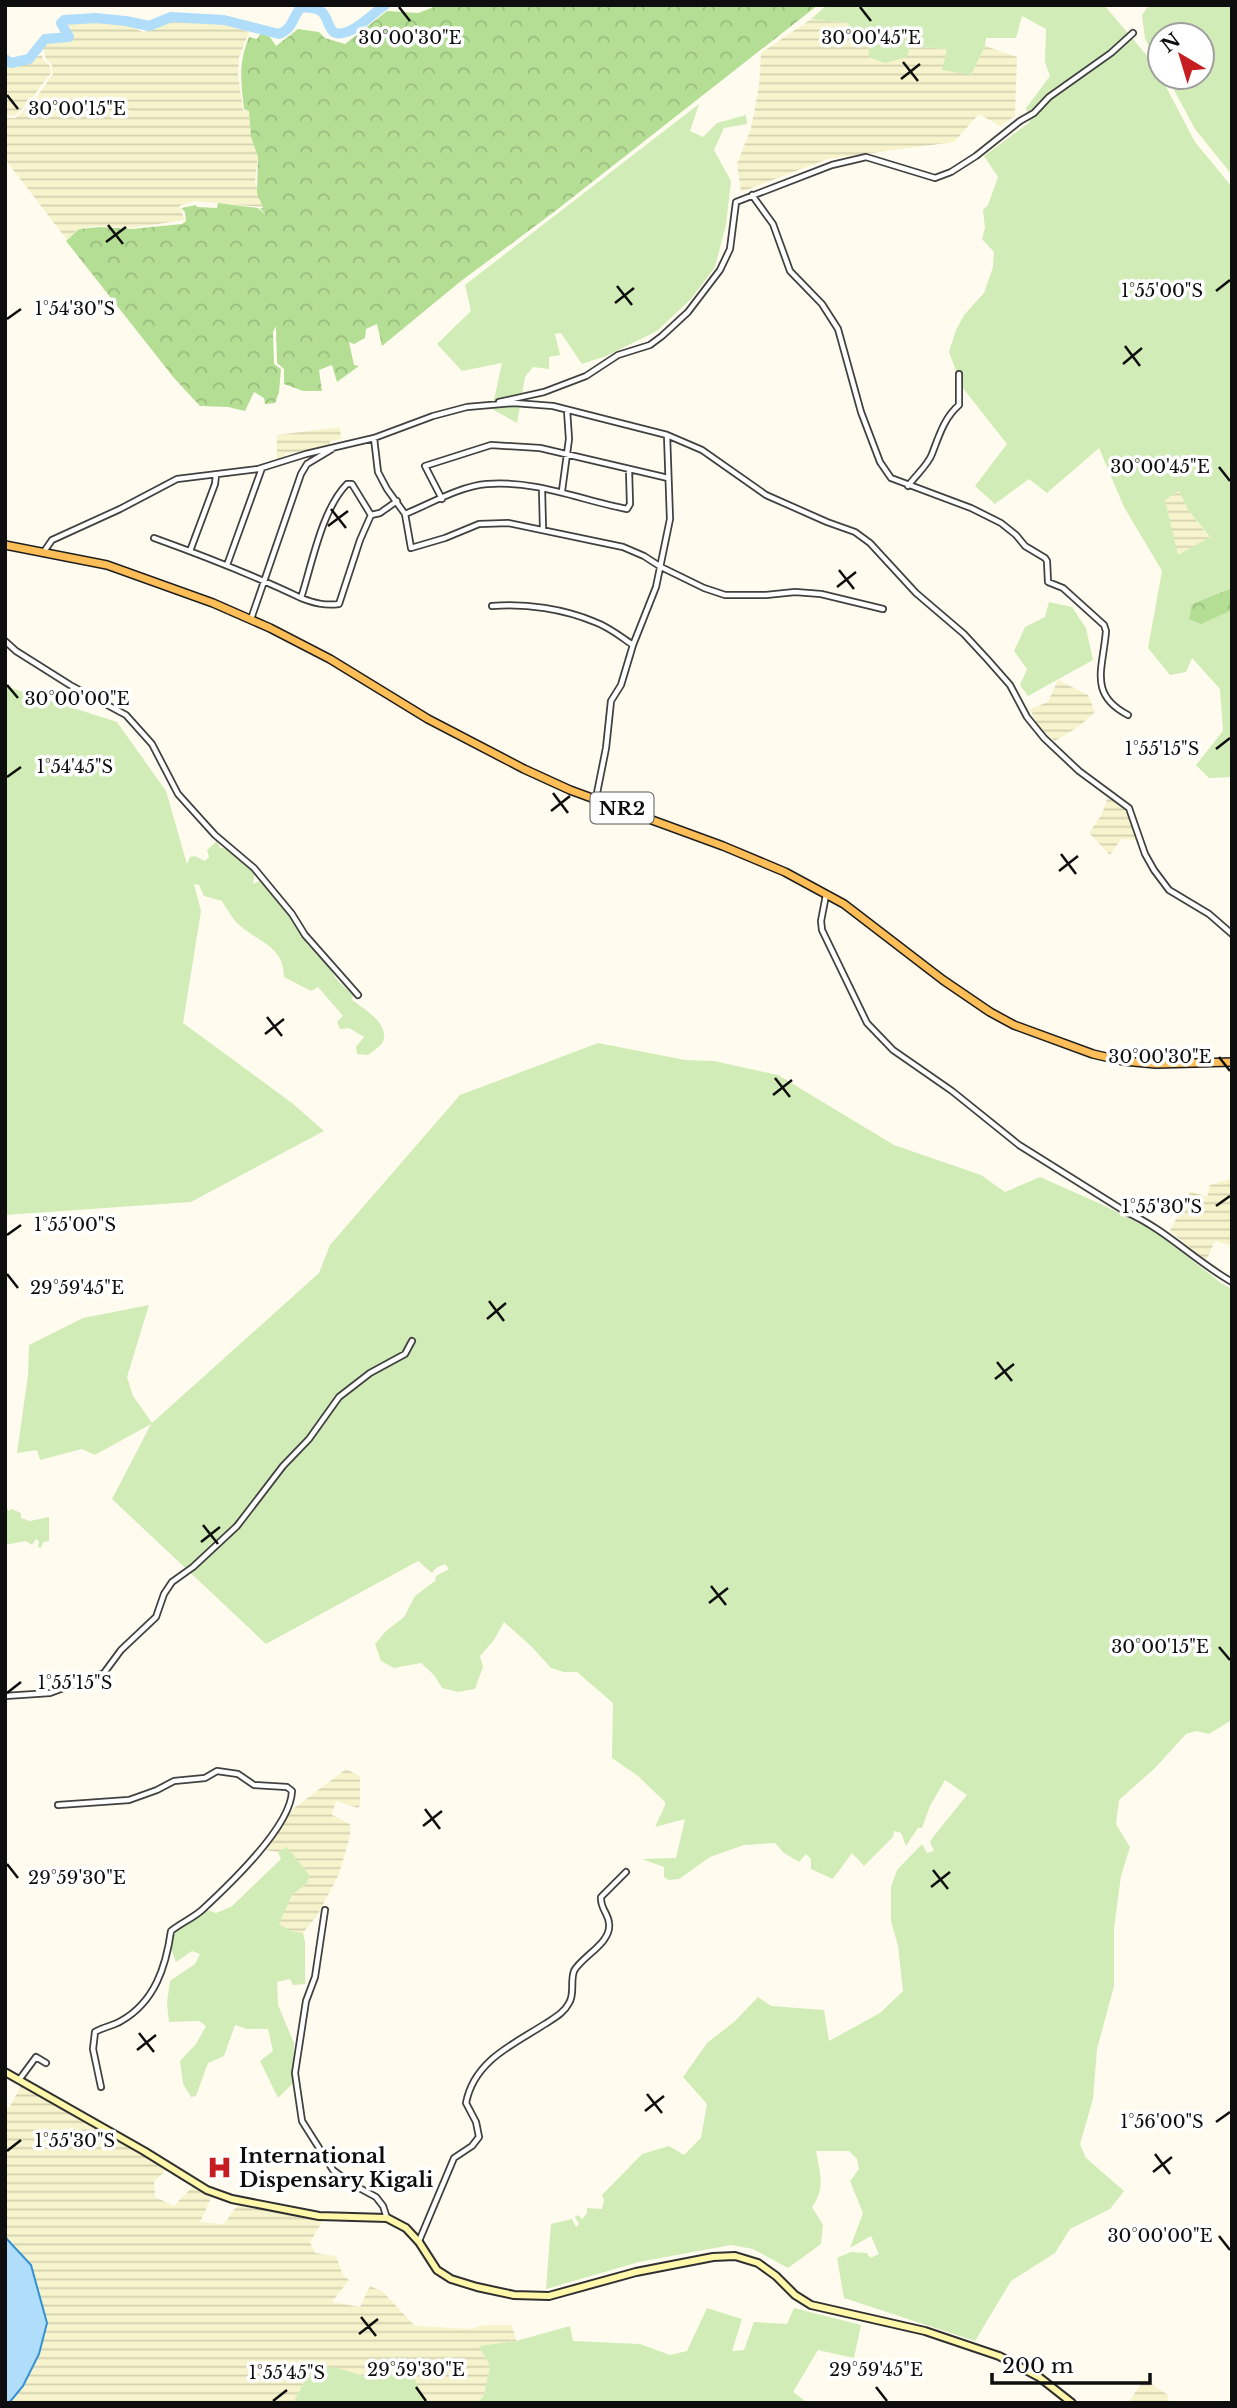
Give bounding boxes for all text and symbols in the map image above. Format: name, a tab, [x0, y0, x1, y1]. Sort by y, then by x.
north arrow	[1146, 21, 1216, 91]
text: 30°00'30"E	[358, 27, 462, 49]
text: 30°00'45"E	[821, 27, 921, 49]
text: N	[1157, 28, 1185, 58]
text: 30°00'15"E	[28, 98, 126, 120]
text: 1°55'00"S	[1121, 280, 1203, 302]
text: 1°54'30"S	[35, 298, 115, 320]
text: 30°00'45"E	[1110, 456, 1210, 478]
text: 30°00'00"E	[24, 688, 130, 710]
text: 1°55'15"S	[1125, 738, 1199, 760]
text: 1°54'45"S	[37, 756, 113, 778]
road number: NR2	[590, 792, 654, 824]
text: 30°00'30"E	[1108, 1046, 1212, 1068]
text: 1°55'30"S	[1122, 1196, 1202, 1218]
text: 1°55'00"S	[34, 1214, 116, 1236]
text: 29°59'45"E	[30, 1277, 124, 1299]
text: 30°00'15"E	[1111, 1636, 1209, 1658]
text: 1°55'15"S	[38, 1672, 112, 1694]
text: 29°59'30"E	[28, 1867, 126, 1889]
text: 1°56'00"S	[1120, 2111, 1204, 2133]
text: 1°55'30"S	[35, 2130, 115, 2152]
place label: International Dispensary Kigali	[239, 2143, 434, 2193]
hospital icon: International Dispensary Kigali	[205, 2154, 233, 2182]
text: 30°00'00"E	[1107, 2225, 1213, 2247]
scale bar	[992, 2342, 1150, 2386]
text: 200 m	[1002, 2353, 1074, 2379]
text: 29°59'30"E	[367, 2359, 465, 2381]
text: 29°59'45"E	[829, 2359, 923, 2381]
text: 1°55'45"S	[249, 2362, 325, 2384]

